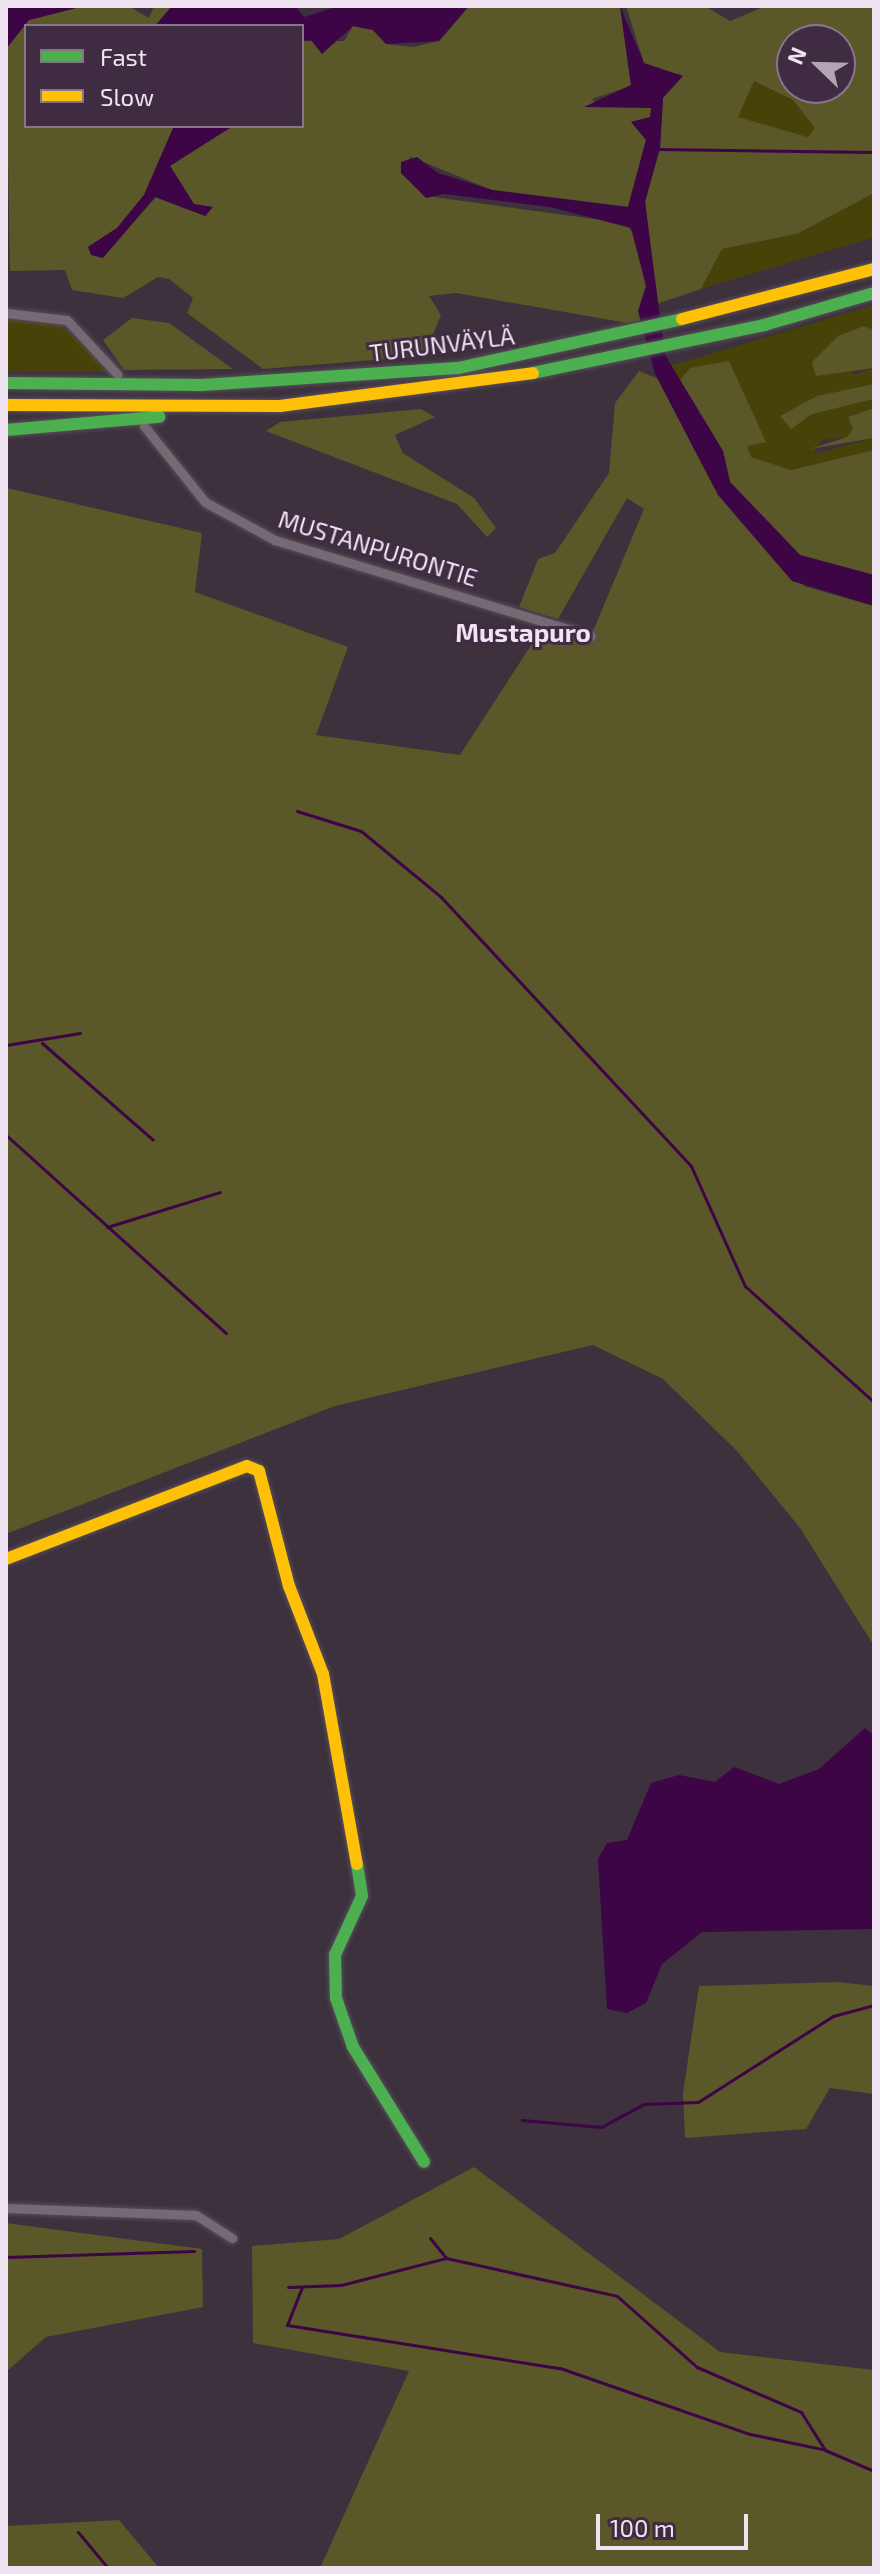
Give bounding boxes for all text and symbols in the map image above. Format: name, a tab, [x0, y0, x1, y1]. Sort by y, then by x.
legend	[24, 24, 304, 128]
north arrow	[776, 24, 856, 104]
text: Fast	[100, 42, 147, 71]
text: N	[781, 43, 811, 68]
text: Slow	[100, 82, 154, 111]
street label: TURUNVÄYLÄ	[368, 321, 516, 367]
street label: MUSTANPURONTIE	[275, 504, 481, 592]
district label: Mustapuro	[455, 616, 591, 648]
scale bar	[600, 2498, 752, 2548]
text: 100 m	[610, 2513, 675, 2542]

